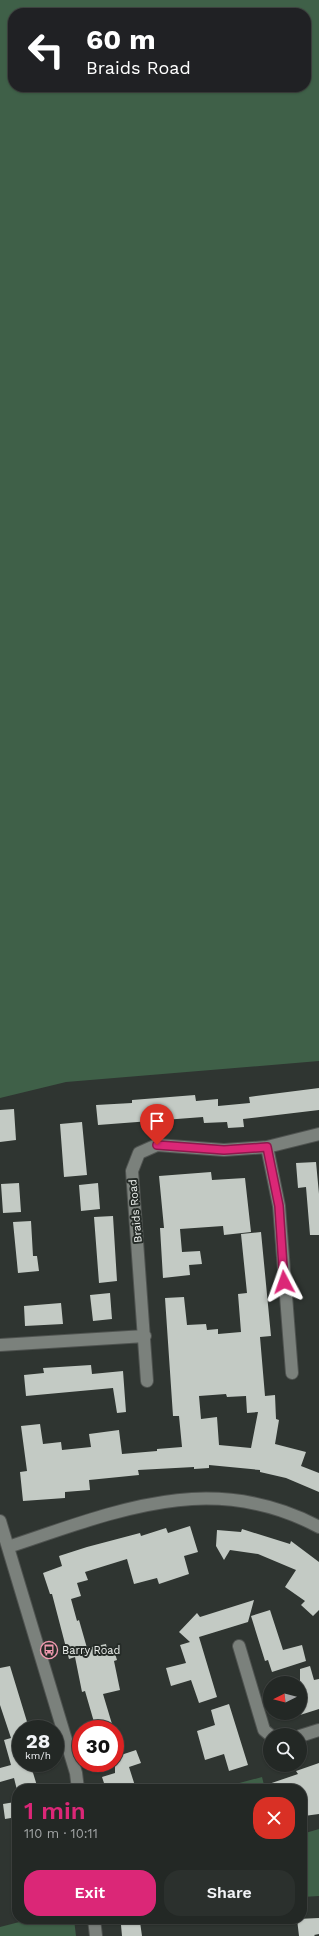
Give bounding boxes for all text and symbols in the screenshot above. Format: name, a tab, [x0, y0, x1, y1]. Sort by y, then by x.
text: 60 m	[86, 23, 156, 56]
icon: left	[20, 24, 72, 76]
text: Braids Road	[86, 57, 191, 78]
pin	[140, 1104, 174, 1145]
icon: arrive	[146, 1110, 168, 1132]
street label: Braids Road	[126, 1179, 145, 1243]
position arrow	[263, 1261, 305, 1303]
bus stop icon: Barry Road	[39, 1640, 59, 1660]
place label: Barry Road	[62, 1644, 120, 1657]
north arrow	[263, 1676, 307, 1720]
map controls	[263, 1676, 307, 1772]
speed limit sign: 30	[72, 1720, 124, 1772]
button: search	[263, 1728, 307, 1772]
text: 28	[26, 1729, 50, 1753]
text: km/h	[25, 1750, 51, 1761]
text: 1 min	[24, 1797, 86, 1825]
button: close	[253, 1797, 295, 1839]
text: 110 m · 10:11	[24, 1826, 98, 1841]
button: Exit	[24, 1870, 156, 1916]
button: Share	[164, 1870, 295, 1916]

